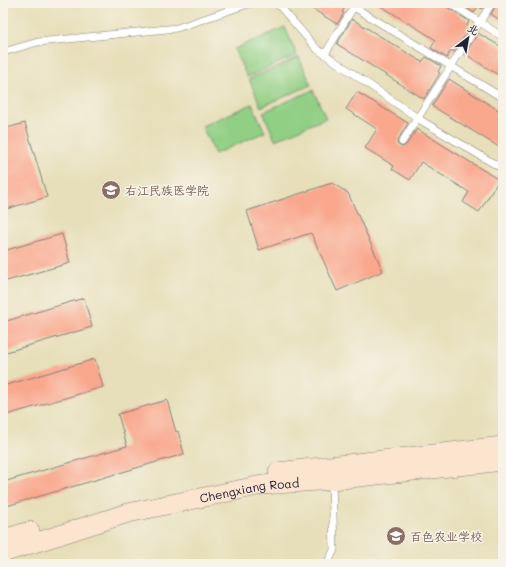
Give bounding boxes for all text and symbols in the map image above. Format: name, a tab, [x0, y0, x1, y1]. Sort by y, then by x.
north arrow	[448, 18, 488, 58]
text: 北	[465, 20, 482, 38]
school or university icon: 右江民族医学院	[100, 179, 122, 201]
place label: 右江民族医学院	[125, 182, 209, 198]
street label: Chengxiang Road	[198, 474, 300, 506]
school or university icon: 百色农业学校	[385, 525, 407, 547]
place label: 百色农业学校	[410, 528, 482, 544]

